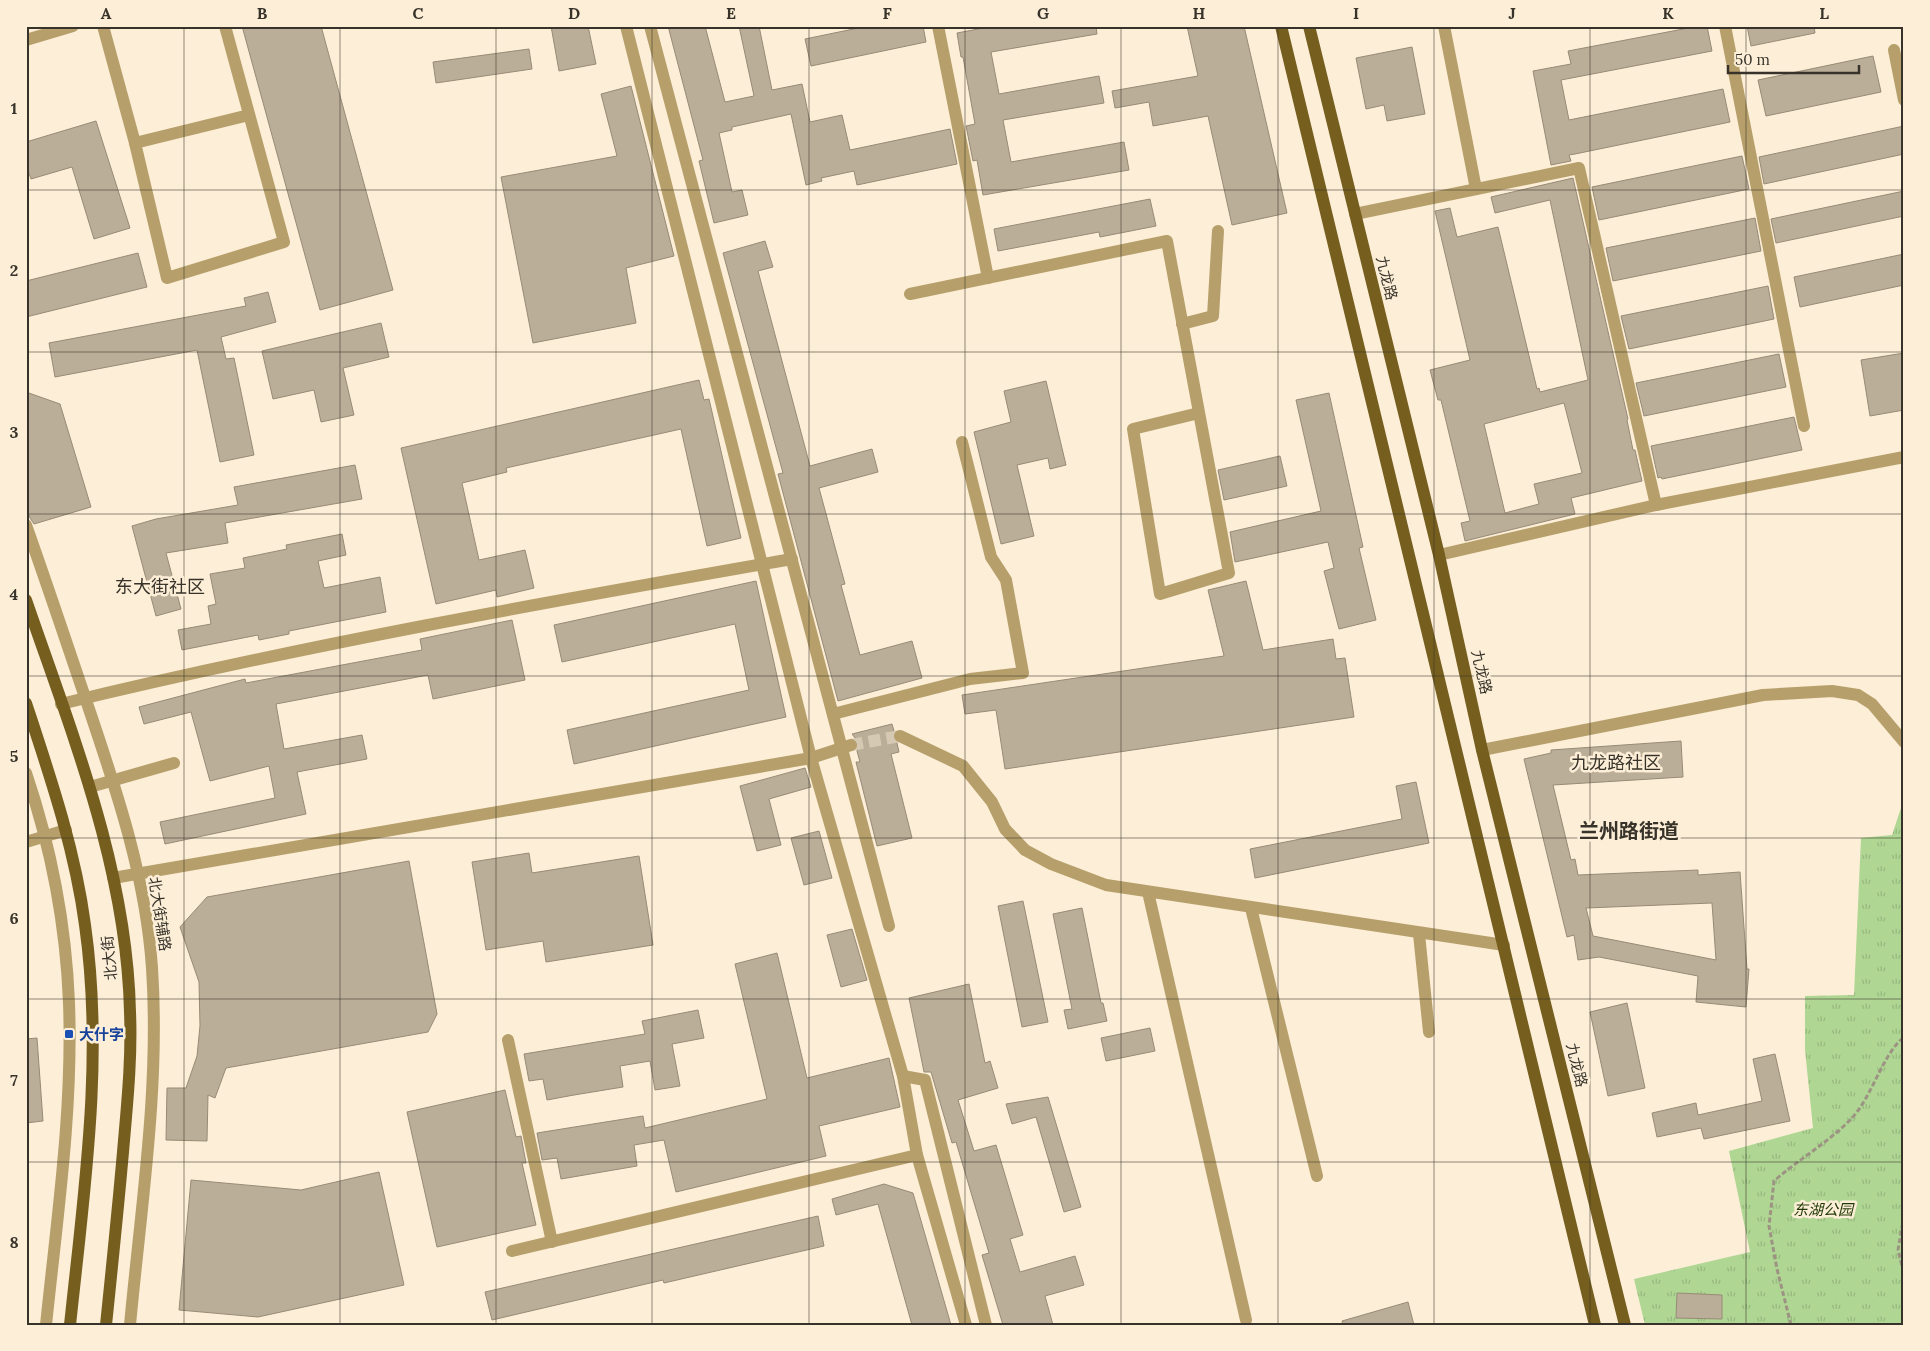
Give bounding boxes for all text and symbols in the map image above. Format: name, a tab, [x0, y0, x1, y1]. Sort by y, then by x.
text: A	[101, 3, 112, 23]
text: B	[257, 3, 268, 23]
text: C	[412, 3, 424, 23]
text: D	[568, 3, 580, 23]
text: E	[726, 3, 736, 23]
text: F	[882, 3, 892, 23]
text: G	[1037, 3, 1049, 23]
text: H	[1193, 3, 1206, 23]
text: I	[1353, 3, 1359, 23]
text: J	[1508, 3, 1516, 23]
text: K	[1662, 3, 1674, 23]
text: L	[1819, 3, 1829, 23]
scale bar	[1728, 42, 1859, 74]
text: 50 m	[1735, 50, 1770, 69]
text: 1	[11, 98, 17, 118]
street label: 九龙路	[1372, 254, 1402, 302]
text: 2	[10, 260, 18, 280]
text: 3	[10, 422, 19, 442]
district label: 东大街社区	[115, 575, 205, 598]
text: 4	[10, 584, 19, 604]
street label: 九龙路	[1468, 648, 1496, 696]
text: 5	[10, 746, 19, 766]
district label: 九龙路社区	[1571, 751, 1661, 774]
district label: 兰州路街道	[1579, 818, 1679, 843]
street label: 北大街辅路	[145, 875, 175, 953]
text: 6	[9, 908, 19, 928]
street label: 北大街	[97, 935, 121, 981]
place label: 大什字	[79, 1025, 124, 1044]
marker: 大什字	[63, 1028, 75, 1040]
street label: 九龙路	[1562, 1041, 1592, 1089]
text: 7	[10, 1070, 18, 1090]
park label: 东湖公园	[1793, 1200, 1855, 1219]
text: 8	[9, 1232, 19, 1252]

